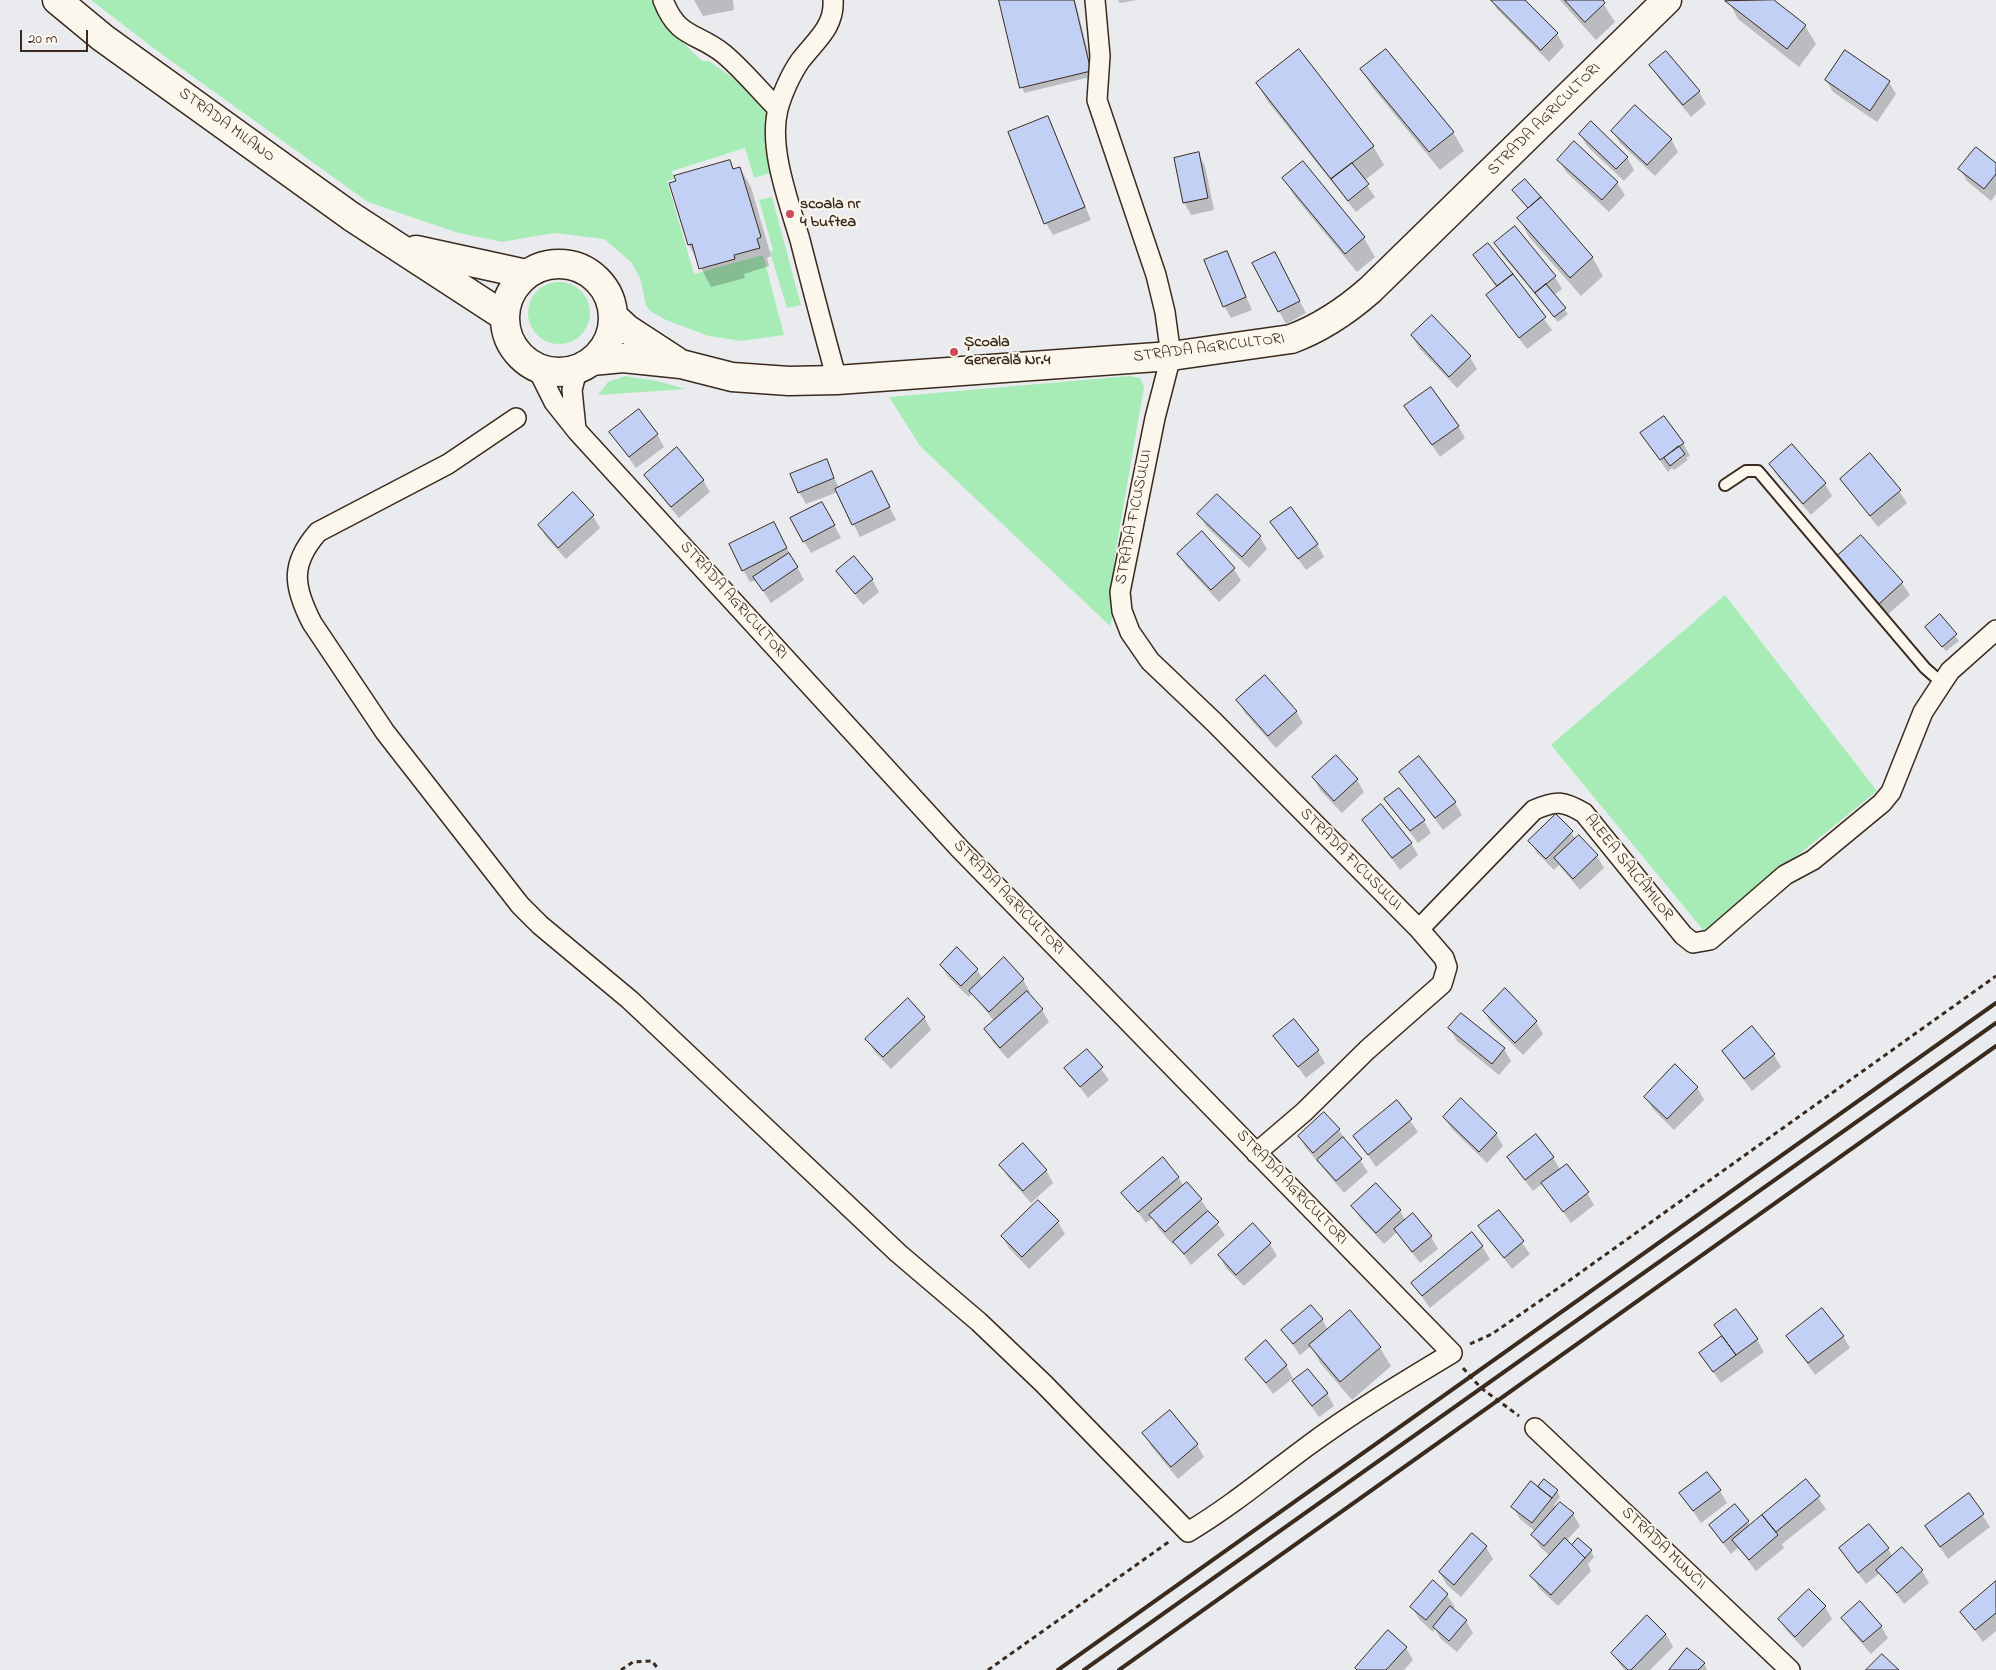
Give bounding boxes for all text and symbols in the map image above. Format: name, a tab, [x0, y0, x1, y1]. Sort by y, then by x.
scale bar	[22, 20, 90, 52]
text: 20 m	[28, 28, 57, 50]
street label: STRADA AGRICULTORI	[1484, 59, 1606, 181]
street label: STRADA MILANO	[174, 85, 278, 167]
place label: scoala nr 4 buftea	[800, 195, 860, 233]
marker: scoala nr 4 buftea	[784, 208, 796, 220]
street label: STRADA AGRICULTORI	[1132, 330, 1286, 368]
place label: Școala Generală Nr.4	[964, 333, 1050, 371]
marker: Școala Generală Nr.4	[948, 346, 960, 358]
street label: STRADA FICUSULUI	[1113, 448, 1157, 586]
street label: STRADA AGRICULTORI	[675, 538, 791, 664]
street label: STRADA FICUSULUI	[1295, 805, 1405, 915]
street label: ALEEA SALCÂMILOR	[1579, 811, 1677, 925]
street label: STRADA AGRICULTORI	[948, 837, 1068, 959]
street label: STRADA AGRICULTORI	[1231, 1127, 1351, 1249]
street label: STRADA MUNCII	[1617, 1504, 1709, 1594]

